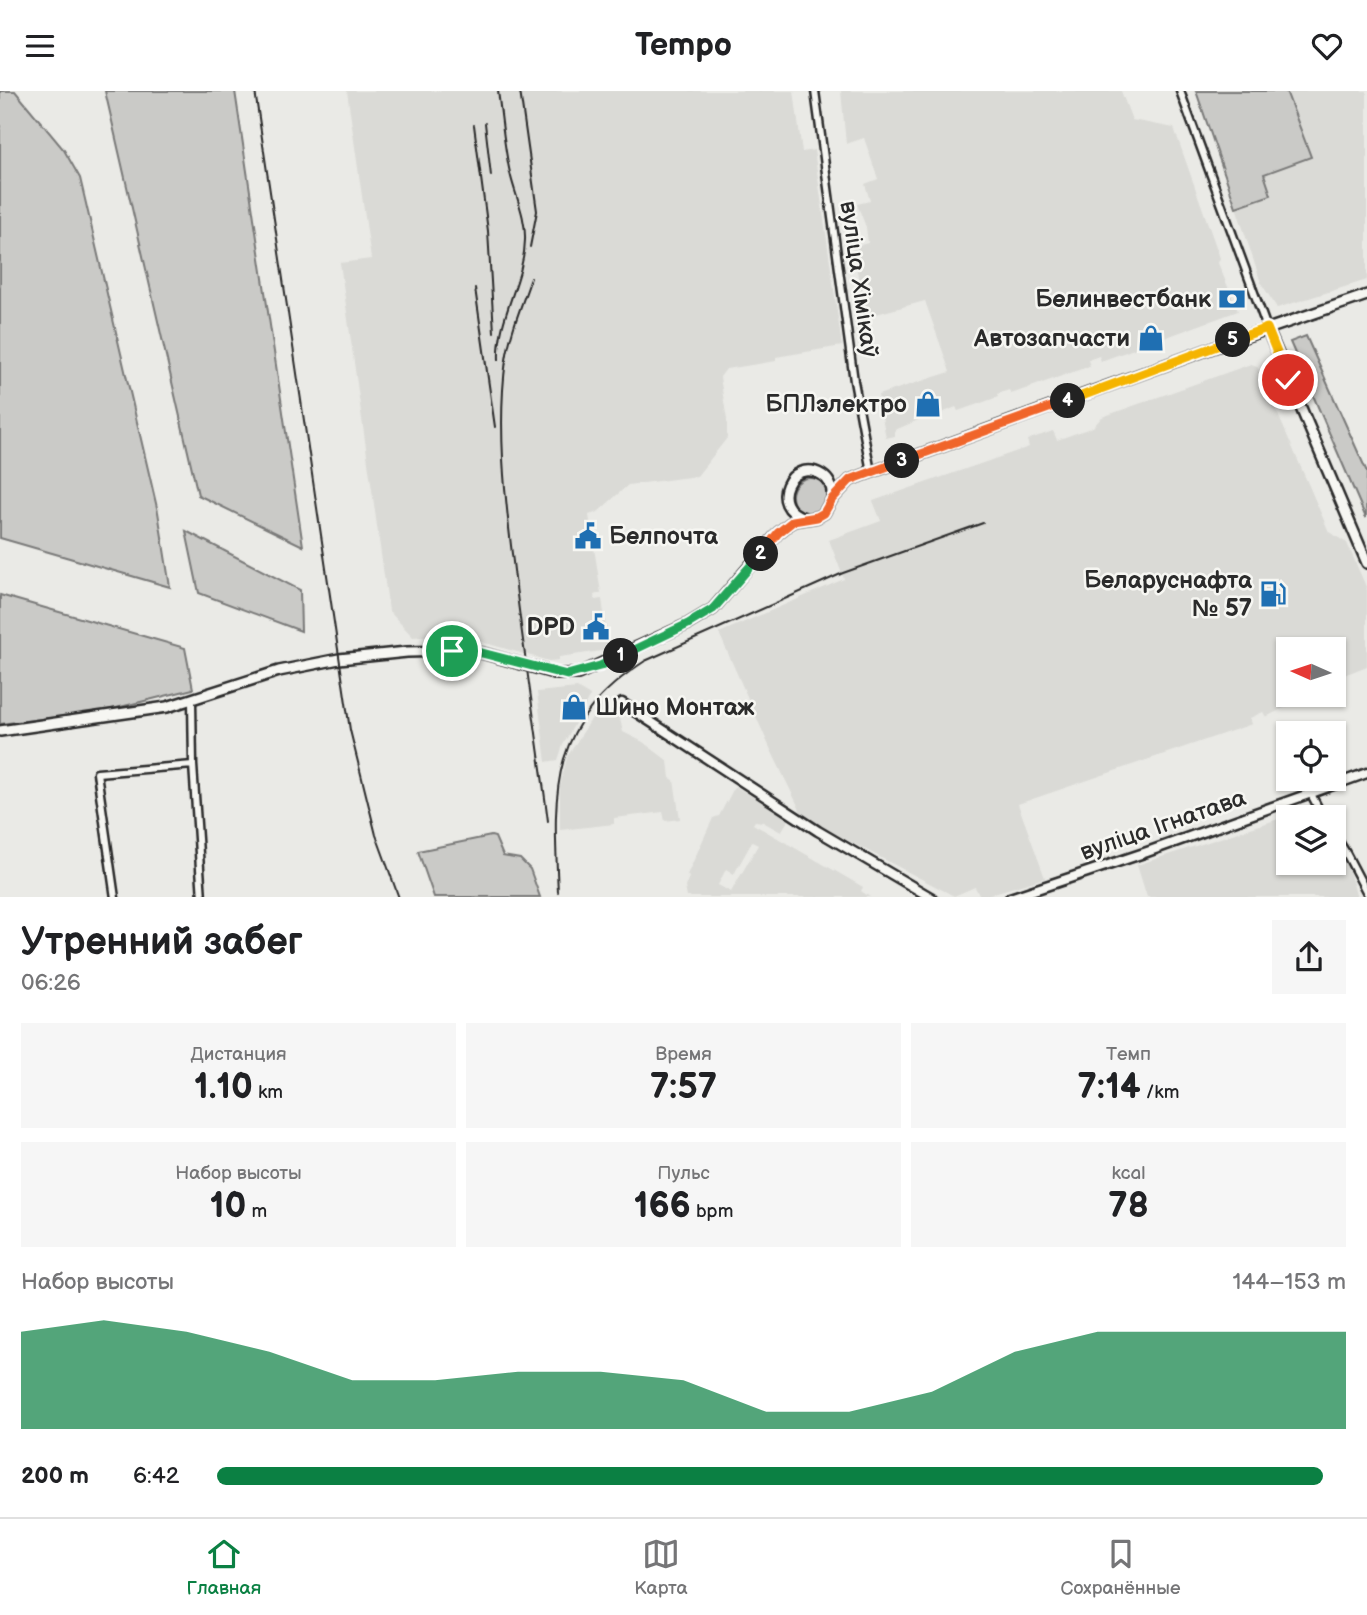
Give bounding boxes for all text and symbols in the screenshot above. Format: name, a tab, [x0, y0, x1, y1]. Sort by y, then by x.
text: Tempo	[635, 26, 732, 65]
icon: menu	[21, 27, 59, 65]
icon: heart	[1308, 27, 1346, 65]
street label: вуліца Хімікаў	[834, 199, 884, 359]
bank icon: Белинвестбанк	[1217, 284, 1247, 314]
place label: Белинвестбанк	[1035, 285, 1212, 314]
shop icon: Автозапчасти	[1136, 323, 1166, 353]
pin: 5	[1216, 323, 1250, 357]
place label: Автозапчасти	[973, 324, 1130, 353]
text: 5	[1227, 328, 1238, 351]
pin	[1258, 350, 1318, 410]
icon: check	[1269, 361, 1307, 399]
pin: 4	[1050, 383, 1086, 419]
shop icon: БПЛэлектро	[913, 389, 943, 419]
text: 4	[1062, 389, 1073, 412]
place label: БПЛэлектро	[765, 390, 907, 419]
pin: 3	[884, 443, 920, 479]
text: 3	[896, 449, 907, 472]
public building icon: Белпочта	[573, 521, 603, 551]
place label: Белпочта	[609, 522, 719, 551]
pin: 2	[744, 537, 778, 571]
text: 2	[755, 542, 766, 565]
place label: Беларуснафта № 57	[1084, 566, 1253, 623]
fuel station icon: Беларуснафта № 57	[1258, 579, 1288, 609]
public building icon: DPD	[581, 612, 611, 642]
place label: DPD	[527, 613, 575, 642]
pin	[422, 621, 482, 681]
icon: arrive	[433, 632, 471, 670]
north arrow	[1276, 637, 1346, 707]
map controls	[1276, 637, 1346, 875]
pin: 1	[604, 639, 638, 673]
text: 1	[617, 644, 625, 667]
shop icon: Шино Монтаж	[559, 692, 589, 722]
place label: Шино Монтаж	[595, 693, 755, 722]
button: locate	[1276, 721, 1346, 791]
street label: вуліца Ігнатава	[1076, 783, 1250, 867]
button: layers	[1276, 805, 1346, 875]
text: Утренний забег	[21, 920, 303, 965]
button: share	[1272, 920, 1346, 994]
text: 06:26	[21, 969, 81, 997]
text: Дистанция	[190, 1043, 287, 1066]
text: Время	[655, 1043, 712, 1066]
text: Темп	[1106, 1043, 1151, 1066]
text: 1.10	[194, 1066, 253, 1109]
text: 7:57	[650, 1066, 717, 1109]
text: 7:14	[1078, 1066, 1141, 1109]
text: km	[253, 1081, 283, 1104]
text: /km	[1141, 1081, 1179, 1104]
text: Набор высоты	[175, 1162, 302, 1185]
text: Пульс	[657, 1162, 710, 1185]
text: kcal	[1111, 1162, 1146, 1185]
text: 10	[210, 1185, 246, 1228]
text: 166	[634, 1185, 691, 1228]
text: 78	[1108, 1185, 1149, 1228]
text: m	[246, 1200, 267, 1223]
text: bpm	[691, 1200, 733, 1223]
text: Набор высоты	[21, 1268, 174, 1296]
text: 144–153 m	[1232, 1268, 1346, 1296]
text: 200 m	[21, 1462, 89, 1490]
text: 6:42	[133, 1462, 179, 1490]
tab: Главная	[186, 1535, 261, 1600]
tab: Карта	[634, 1535, 688, 1600]
tab: Сохранённые	[1061, 1535, 1181, 1600]

